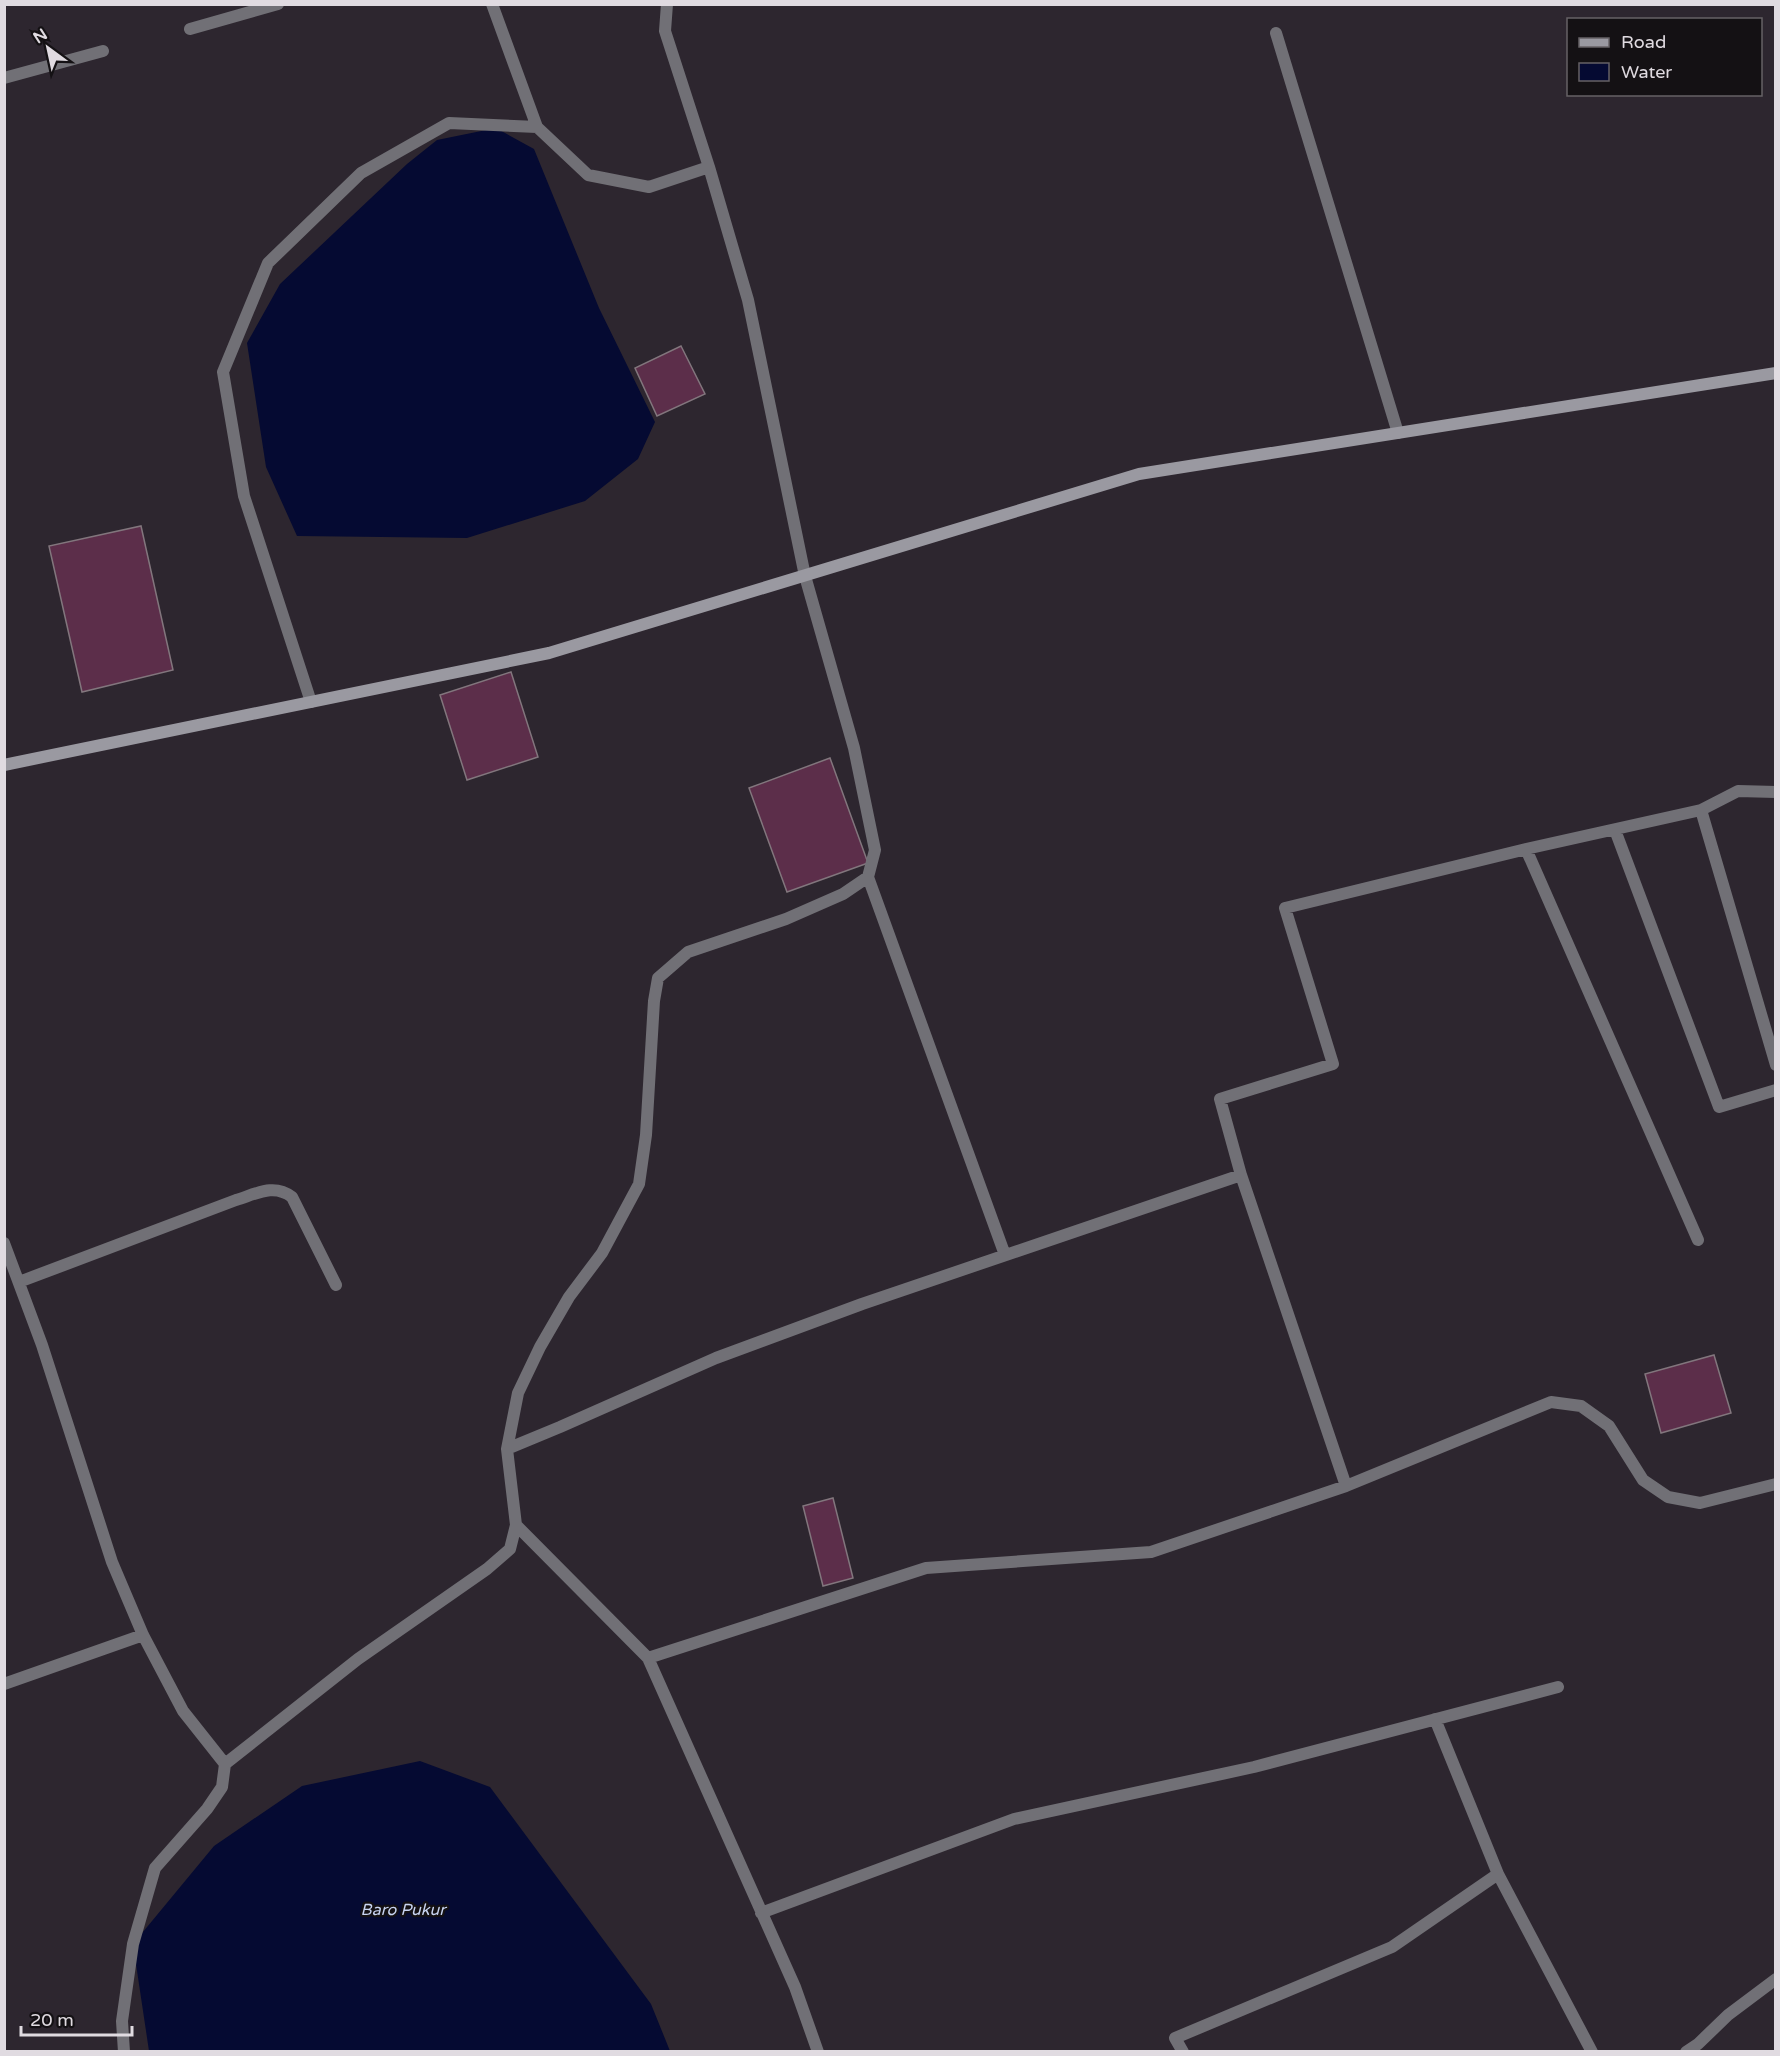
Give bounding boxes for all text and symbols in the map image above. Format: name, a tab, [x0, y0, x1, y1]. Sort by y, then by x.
north arrow	[18, 18, 78, 78]
legend	[1567, 18, 1762, 96]
text: N	[30, 24, 51, 48]
text: Road	[1621, 31, 1666, 53]
text: Water	[1621, 61, 1672, 83]
water label: Baro Pukur	[361, 1900, 447, 1920]
scale bar	[21, 1999, 132, 2037]
text: 20 m	[30, 2009, 74, 2031]

